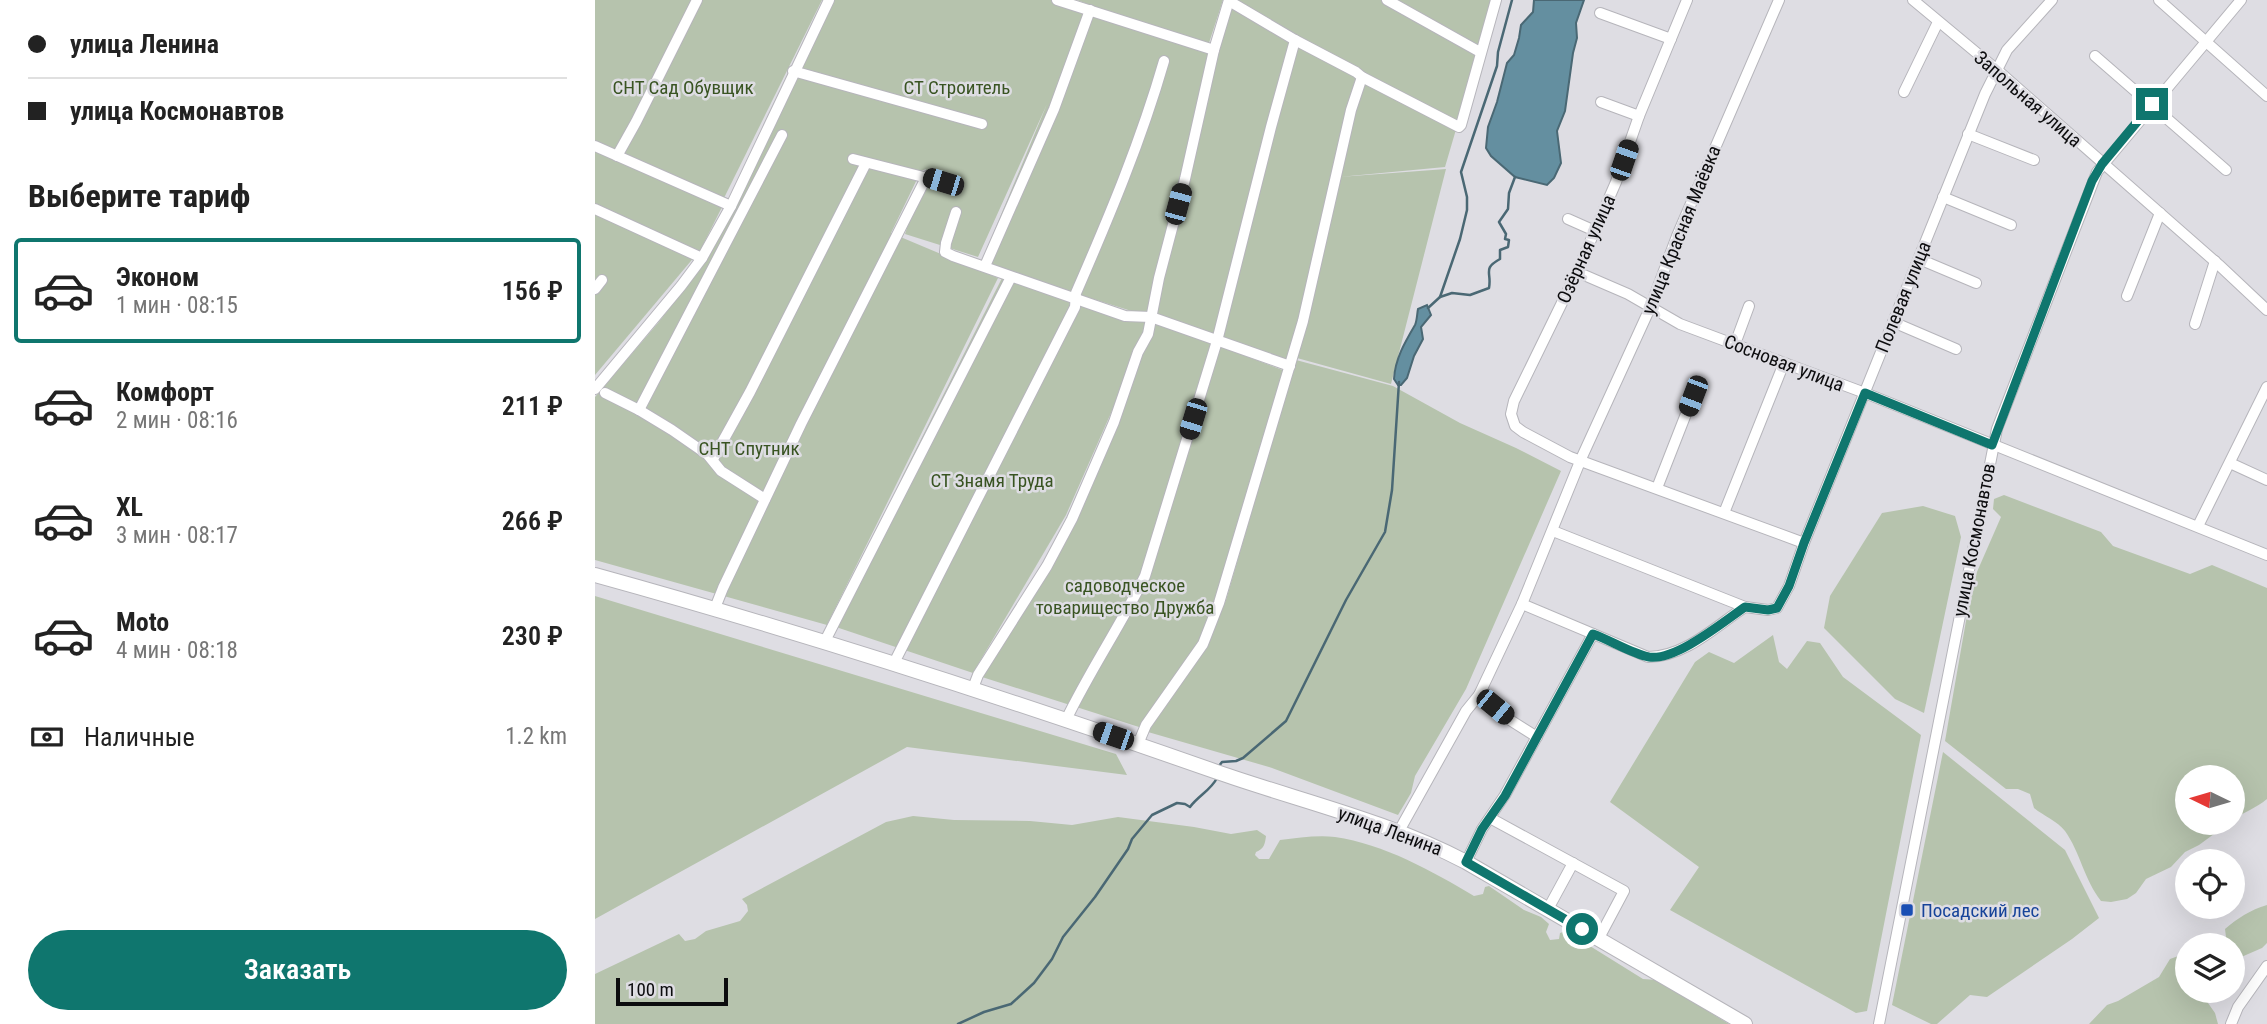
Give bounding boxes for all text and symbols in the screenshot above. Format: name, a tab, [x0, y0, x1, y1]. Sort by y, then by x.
text: улица Ленина	[70, 29, 219, 59]
street label: Запольная улица	[1969, 46, 2087, 152]
park label: СНТ Сад Обувщик	[612, 76, 754, 99]
park label: СТ Строитель	[904, 76, 1010, 99]
route end	[2136, 88, 2168, 120]
text: улица Космонавтов	[70, 96, 284, 126]
car	[1608, 137, 1641, 183]
street label: улица Красная Маёвка	[1637, 142, 1725, 318]
car	[920, 166, 967, 198]
text: Выберите тариф	[28, 177, 250, 215]
car	[1163, 181, 1194, 227]
street label: Озёрная улица	[1552, 191, 1620, 307]
street label: Полевая улица	[1870, 238, 1936, 356]
icon: car	[32, 259, 95, 322]
text: Эконом	[116, 262, 199, 292]
text: 156 ₽	[502, 276, 563, 306]
text: 1 мин · 08:15	[116, 292, 238, 319]
street label: Сосновая улица	[1721, 330, 1847, 396]
car	[1676, 373, 1711, 419]
icon: car	[32, 374, 95, 437]
text: Комфорт	[116, 377, 214, 407]
text: 211 ₽	[502, 391, 563, 421]
car	[1177, 396, 1210, 442]
text: 2 мин · 08:16	[116, 407, 238, 434]
park label: СНТ Спутник	[698, 437, 800, 460]
street label: улица Космонавтов	[1948, 461, 2000, 619]
park label: СТ Знамя Труда	[930, 469, 1054, 492]
icon: car	[32, 489, 95, 552]
text: XL	[116, 492, 143, 522]
text: 266 ₽	[502, 506, 563, 536]
text: 3 мин · 08:17	[116, 522, 238, 549]
park label: садоводческое товарищество Дружба	[1036, 574, 1214, 619]
icon: car	[32, 604, 95, 667]
text: Moto	[116, 607, 169, 637]
text: 230 ₽	[502, 621, 563, 651]
text: 4 мин · 08:18	[116, 637, 238, 664]
car	[1473, 686, 1518, 728]
icon: cash	[28, 718, 66, 756]
car	[1090, 719, 1137, 753]
text: Наличные	[84, 722, 195, 752]
text: 1.2 km	[505, 723, 567, 750]
north arrow	[2175, 765, 2245, 835]
map controls	[2175, 765, 2245, 1003]
street label: улица Ленина	[1335, 802, 1445, 860]
button: locate	[2175, 849, 2245, 919]
place label: Посадский лес	[1921, 899, 2040, 922]
marker: Посадский лес	[1899, 902, 1915, 918]
route start	[1566, 913, 1598, 945]
button: Заказать	[28, 930, 567, 1010]
button: layers	[2175, 933, 2245, 1003]
scale bar	[616, 975, 728, 1007]
text: 100 m	[627, 978, 674, 1001]

